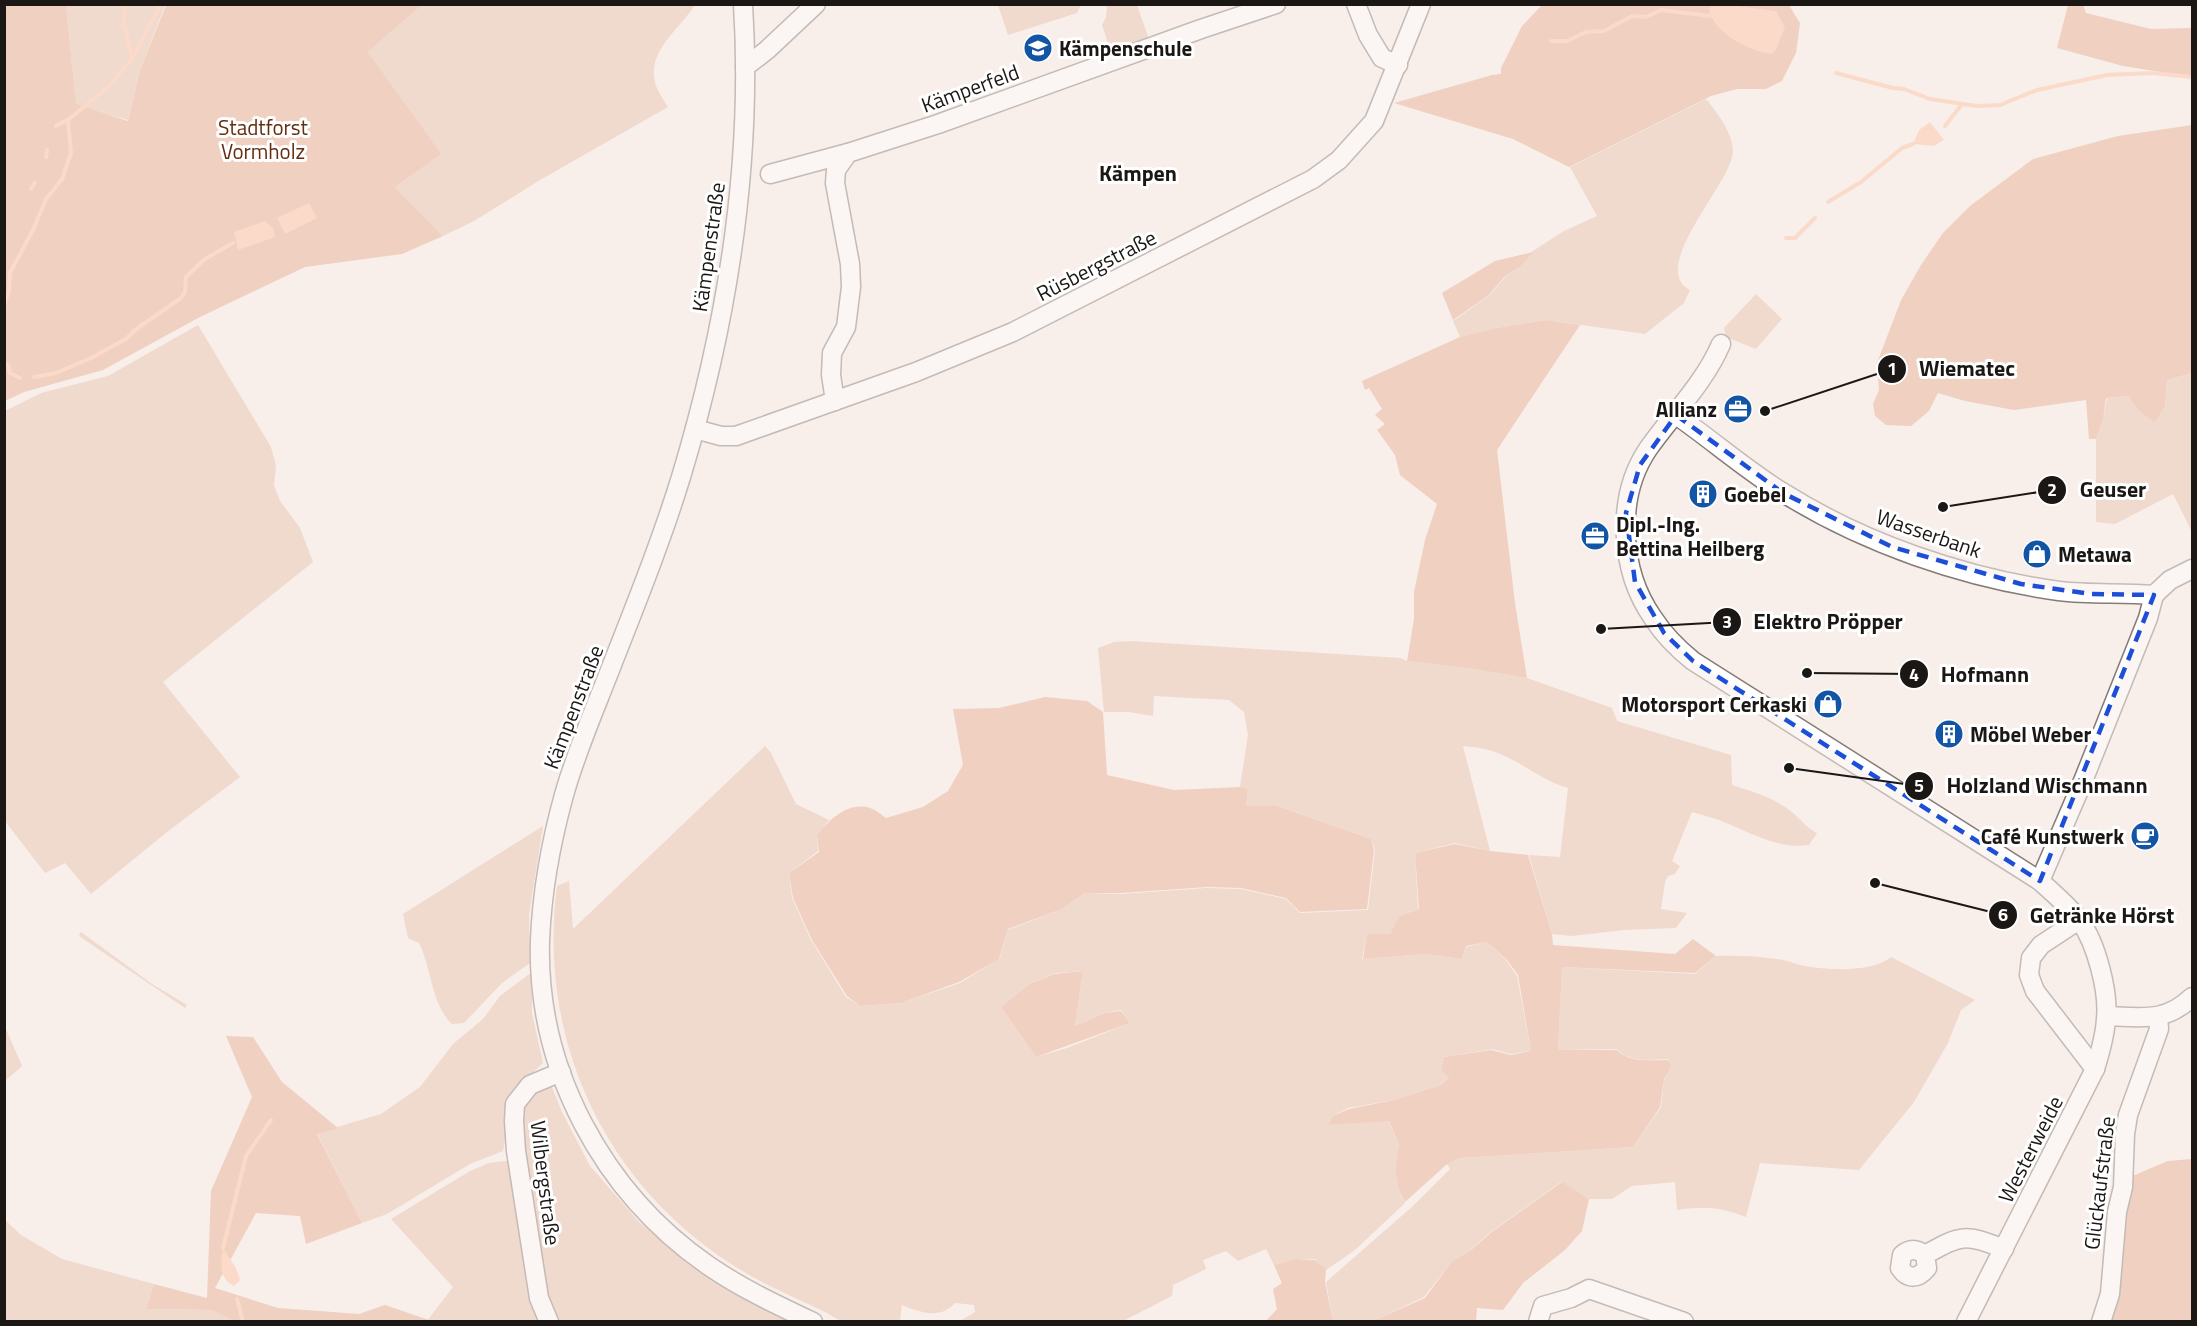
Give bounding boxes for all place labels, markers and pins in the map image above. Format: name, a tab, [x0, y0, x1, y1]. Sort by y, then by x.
school or university icon: Kämpenschule	[1022, 32, 1054, 64]
place label: Kämpenschule	[1059, 32, 1192, 64]
callout: Wiematec	[1877, 349, 2027, 389]
place label: Allianz	[1656, 393, 1717, 425]
office icon: Allianz	[1722, 393, 1754, 425]
callout: Geuser	[2037, 470, 2158, 510]
building icon: Goebel	[1687, 478, 1719, 510]
place label: Goebel	[1724, 478, 1787, 510]
place label: Dipl.-Ing. Bettina Heilberg	[1616, 508, 1764, 564]
office icon: Dipl.-Ing. Bettina Heilberg	[1579, 520, 1611, 552]
shop icon: Metawa	[2021, 538, 2053, 570]
place label: Metawa	[2058, 538, 2132, 570]
callout: Elektro Pröpper	[1712, 602, 1915, 642]
callout: Hofmann	[1899, 654, 2041, 694]
place label: Motorsport Cerkaski	[1621, 688, 1807, 720]
shop icon: Motorsport Cerkaski	[1812, 688, 1844, 720]
building icon: Möbel Weber	[1933, 718, 1965, 750]
place label: Möbel Weber	[1970, 718, 2091, 750]
callout: Holzland Wischmann	[1904, 766, 2159, 806]
place label: Café Kunstwerk	[1981, 820, 2124, 852]
cafe icon: Café Kunstwerk	[2129, 820, 2161, 852]
callout: Getränke Hörst	[1988, 895, 2186, 935]

